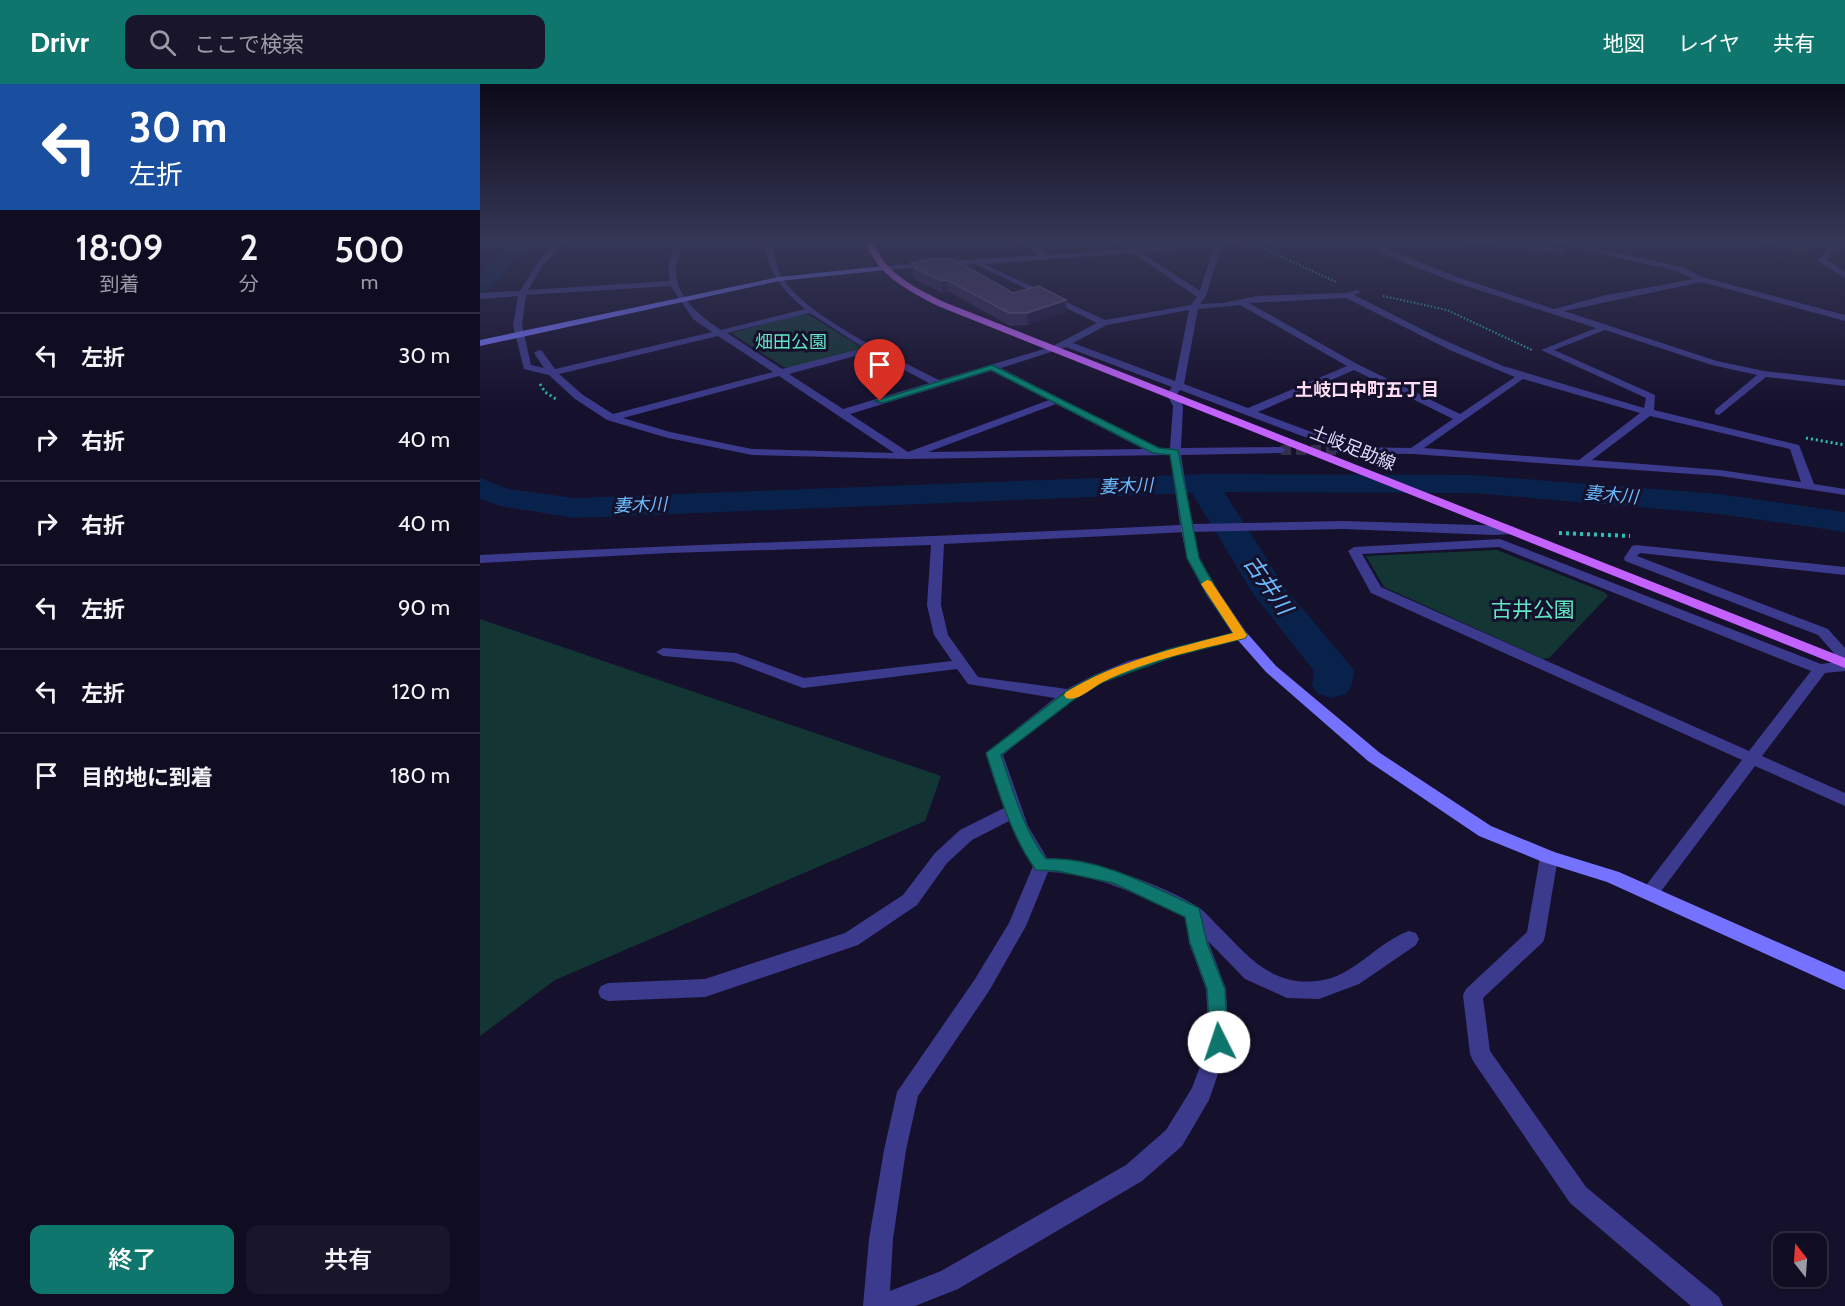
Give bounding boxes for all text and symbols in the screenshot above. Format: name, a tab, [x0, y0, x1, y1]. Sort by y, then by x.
search box	[125, 15, 545, 69]
text: Drivr	[30, 25, 89, 59]
icon: search	[146, 26, 179, 59]
text: ここで検索	[194, 31, 304, 58]
text: 地図	[1603, 31, 1645, 56]
text: レイヤ	[1678, 31, 1740, 56]
text: 共有	[1773, 31, 1815, 56]
text: 30 m	[129, 101, 227, 153]
icon: left	[30, 108, 108, 186]
text: 左折	[129, 158, 183, 191]
text: 18:09	[76, 225, 163, 269]
text: 2	[239, 225, 258, 269]
text: 500	[334, 227, 404, 271]
text: m	[361, 270, 378, 294]
text: 到着	[99, 272, 139, 296]
text: 分	[239, 272, 259, 296]
park label: 畑田公園	[755, 331, 827, 353]
icon: left	[30, 339, 63, 372]
pin	[854, 339, 905, 401]
text: 30 m	[398, 342, 450, 369]
text: 左折	[81, 344, 125, 371]
icon: arrive	[863, 348, 896, 381]
district label: 土岐口中町五丁目	[1295, 379, 1439, 401]
street label: 土岐足助線	[1307, 421, 1399, 475]
icon: right	[30, 423, 63, 456]
text: 40 m	[398, 426, 450, 453]
text: 右折	[81, 428, 125, 455]
water label: 妻木川	[1099, 474, 1155, 498]
water label: 妻木川	[1583, 482, 1641, 508]
water label: 妻木川	[613, 493, 669, 517]
icon: right	[30, 507, 63, 540]
text: 40 m	[398, 510, 450, 537]
text: 右折	[81, 512, 125, 539]
water label: 古井川	[1238, 550, 1299, 621]
icon: left	[30, 591, 63, 624]
text: 90 m	[398, 594, 450, 621]
text: 左折	[81, 596, 125, 623]
park label: 古井公園	[1491, 597, 1575, 622]
icon: left	[30, 675, 63, 708]
text: 120 m	[392, 678, 450, 705]
text: 左折	[81, 680, 125, 707]
icon: arrive	[30, 759, 63, 792]
text: 180 m	[390, 762, 450, 789]
text: 目的地に到着	[81, 764, 213, 791]
position arrow	[1187, 1010, 1251, 1074]
button: 終了	[30, 1225, 234, 1294]
button: 共有	[246, 1225, 450, 1294]
north arrow	[1773, 1233, 1827, 1287]
map controls	[1773, 1233, 1827, 1287]

